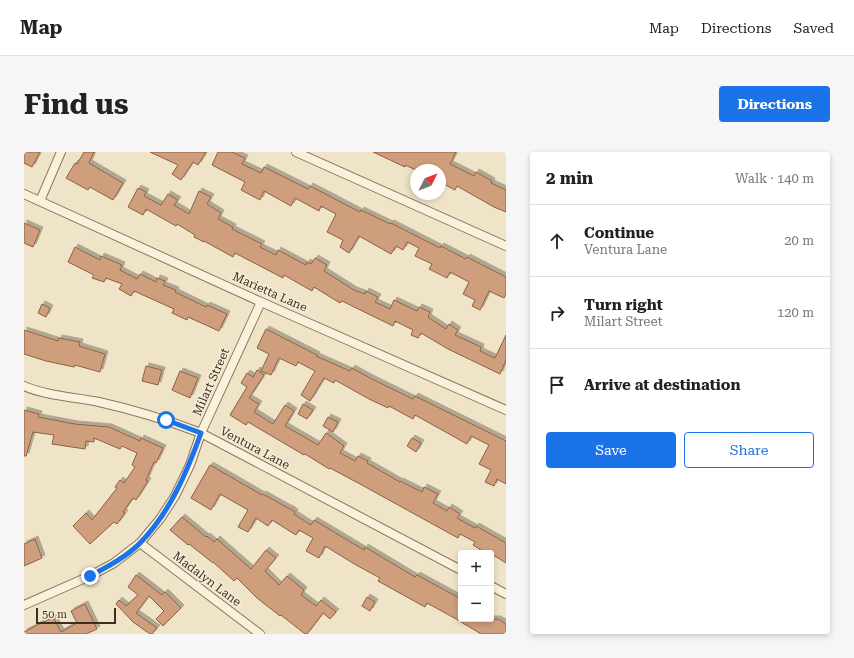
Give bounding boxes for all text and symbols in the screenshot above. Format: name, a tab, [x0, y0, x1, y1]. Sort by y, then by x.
text: Map	[20, 16, 62, 39]
text: Map	[649, 20, 679, 36]
text: Directions	[701, 20, 771, 36]
text: Saved	[793, 20, 834, 36]
button: Directions	[719, 86, 830, 122]
text: Find us	[24, 88, 128, 121]
north arrow	[410, 164, 446, 200]
text: 2 min	[546, 168, 593, 188]
text: Walk · 140 m	[735, 171, 814, 186]
text: Continue	[584, 224, 654, 242]
icon: ahead	[546, 230, 568, 252]
text: 20 m	[784, 233, 814, 248]
text: Ventura Lane	[584, 242, 667, 257]
street label: Marietta Lane	[231, 269, 310, 315]
text: Turn right	[584, 296, 663, 314]
icon: right	[546, 302, 568, 324]
text: 120 m	[777, 305, 814, 320]
text: Milart Street	[584, 314, 663, 329]
street label: Milart Street	[190, 346, 232, 418]
icon: arrive	[546, 374, 568, 396]
text: Arrive at destination	[584, 376, 740, 394]
route start	[157, 411, 175, 429]
street label: Ventura Lane	[218, 424, 293, 472]
button: Save	[546, 432, 676, 468]
button: Share	[684, 432, 814, 468]
street label: Madalyn Lane	[170, 549, 244, 609]
map controls	[458, 550, 494, 622]
button: +	[458, 550, 494, 586]
route end	[81, 567, 99, 585]
button: −	[458, 586, 494, 622]
scale bar	[36, 606, 116, 625]
text: 50 m	[42, 608, 67, 621]

